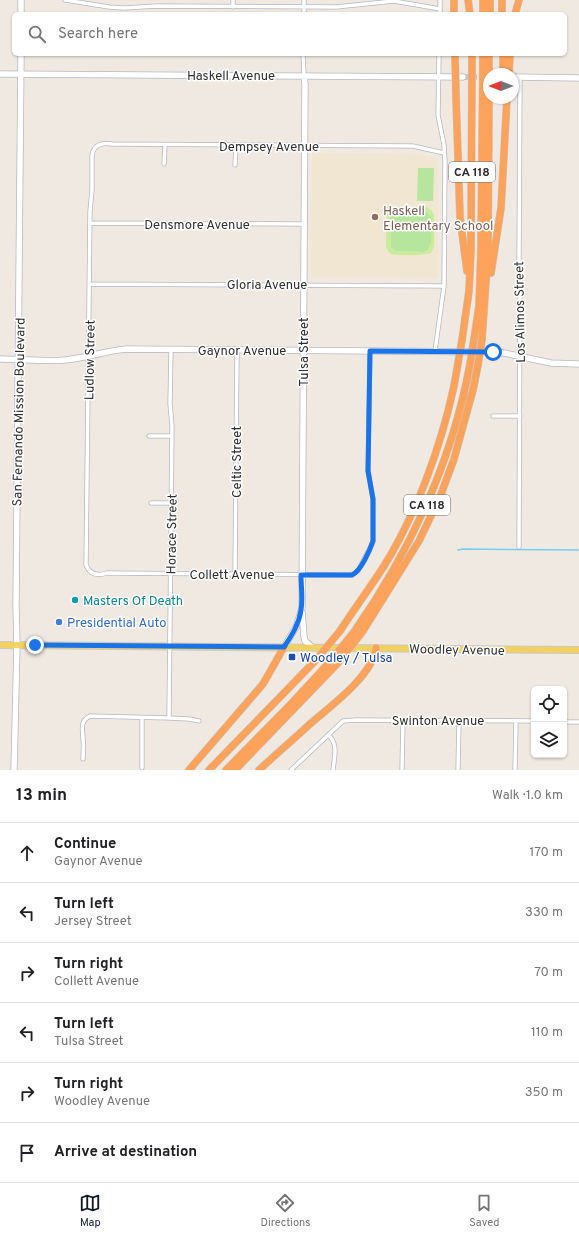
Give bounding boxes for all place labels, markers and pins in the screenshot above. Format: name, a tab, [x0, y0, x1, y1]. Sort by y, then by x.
place label: Haskell Elementary School	[383, 204, 493, 235]
marker: Haskell Elementary School	[370, 212, 380, 222]
place label: Masters Of Death	[83, 594, 183, 610]
marker: Masters Of Death	[70, 595, 80, 605]
place label: Presidential Auto	[67, 616, 167, 632]
marker: Presidential Auto	[54, 617, 64, 627]
place label: Woodley / Tulsa	[300, 651, 392, 667]
marker: Woodley / Tulsa	[287, 652, 297, 662]

